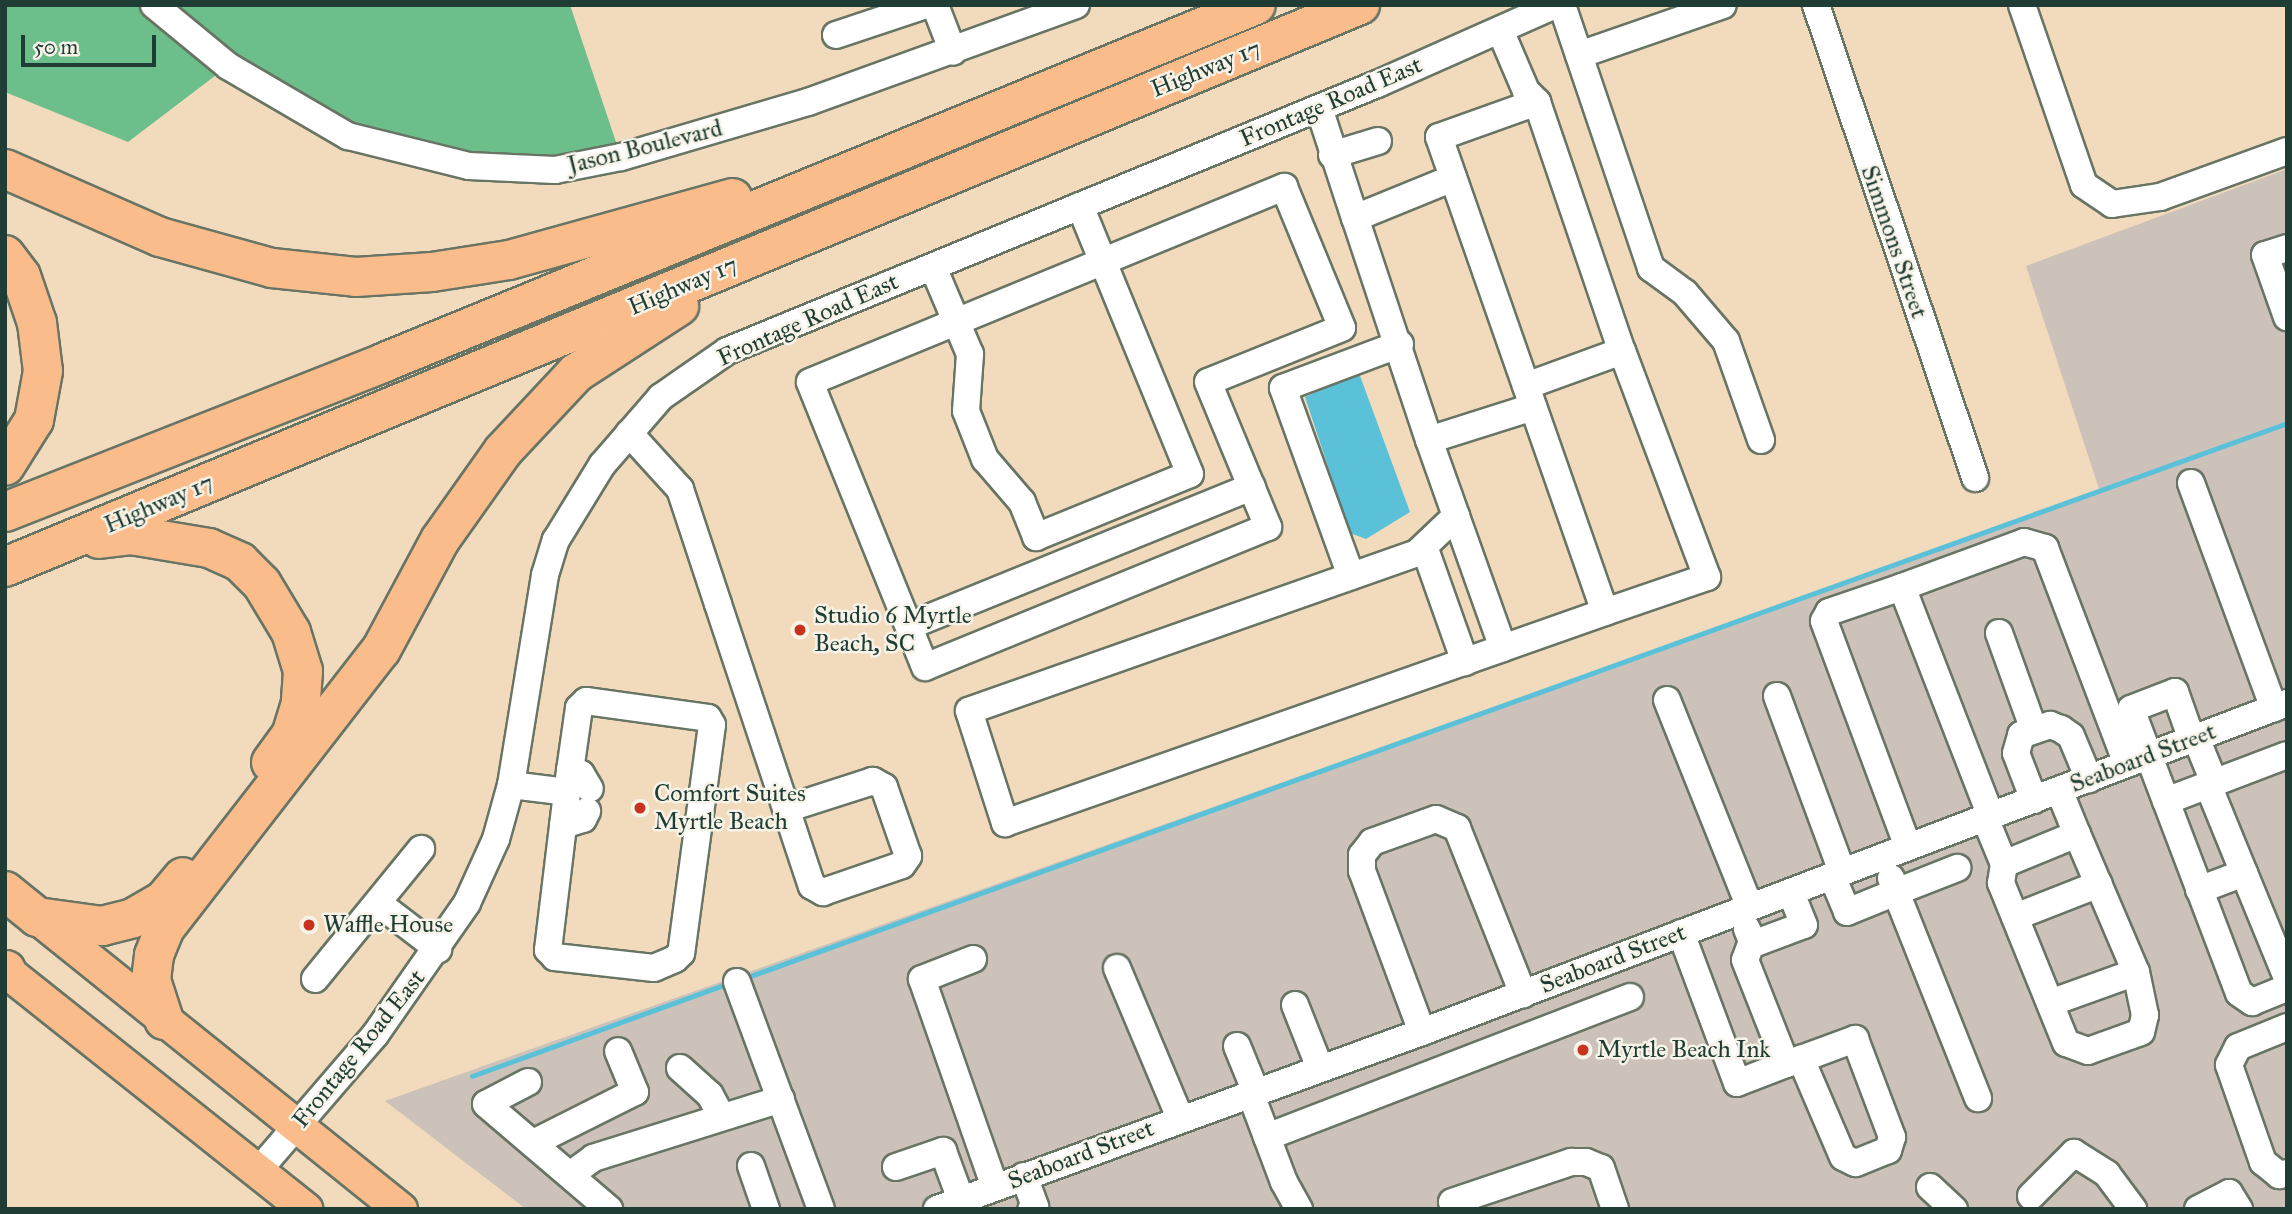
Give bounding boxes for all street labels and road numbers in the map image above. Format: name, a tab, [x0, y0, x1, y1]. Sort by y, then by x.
street label: Highway 17	[1147, 34, 1265, 104]
street label: Frontage Road East	[1236, 51, 1426, 153]
street label: Jason Boulevard	[565, 114, 725, 180]
street label: Simmons Street	[1854, 162, 1934, 322]
street label: Highway 17	[624, 250, 742, 322]
street label: Frontage Road East	[713, 267, 903, 373]
street label: Highway 17	[100, 468, 218, 540]
street label: Seaboard Street	[2066, 717, 2220, 799]
street label: Seaboard Street	[1536, 918, 1690, 1000]
street label: Frontage Road East	[286, 964, 432, 1134]
street label: Seaboard Street	[1004, 1114, 1158, 1196]

